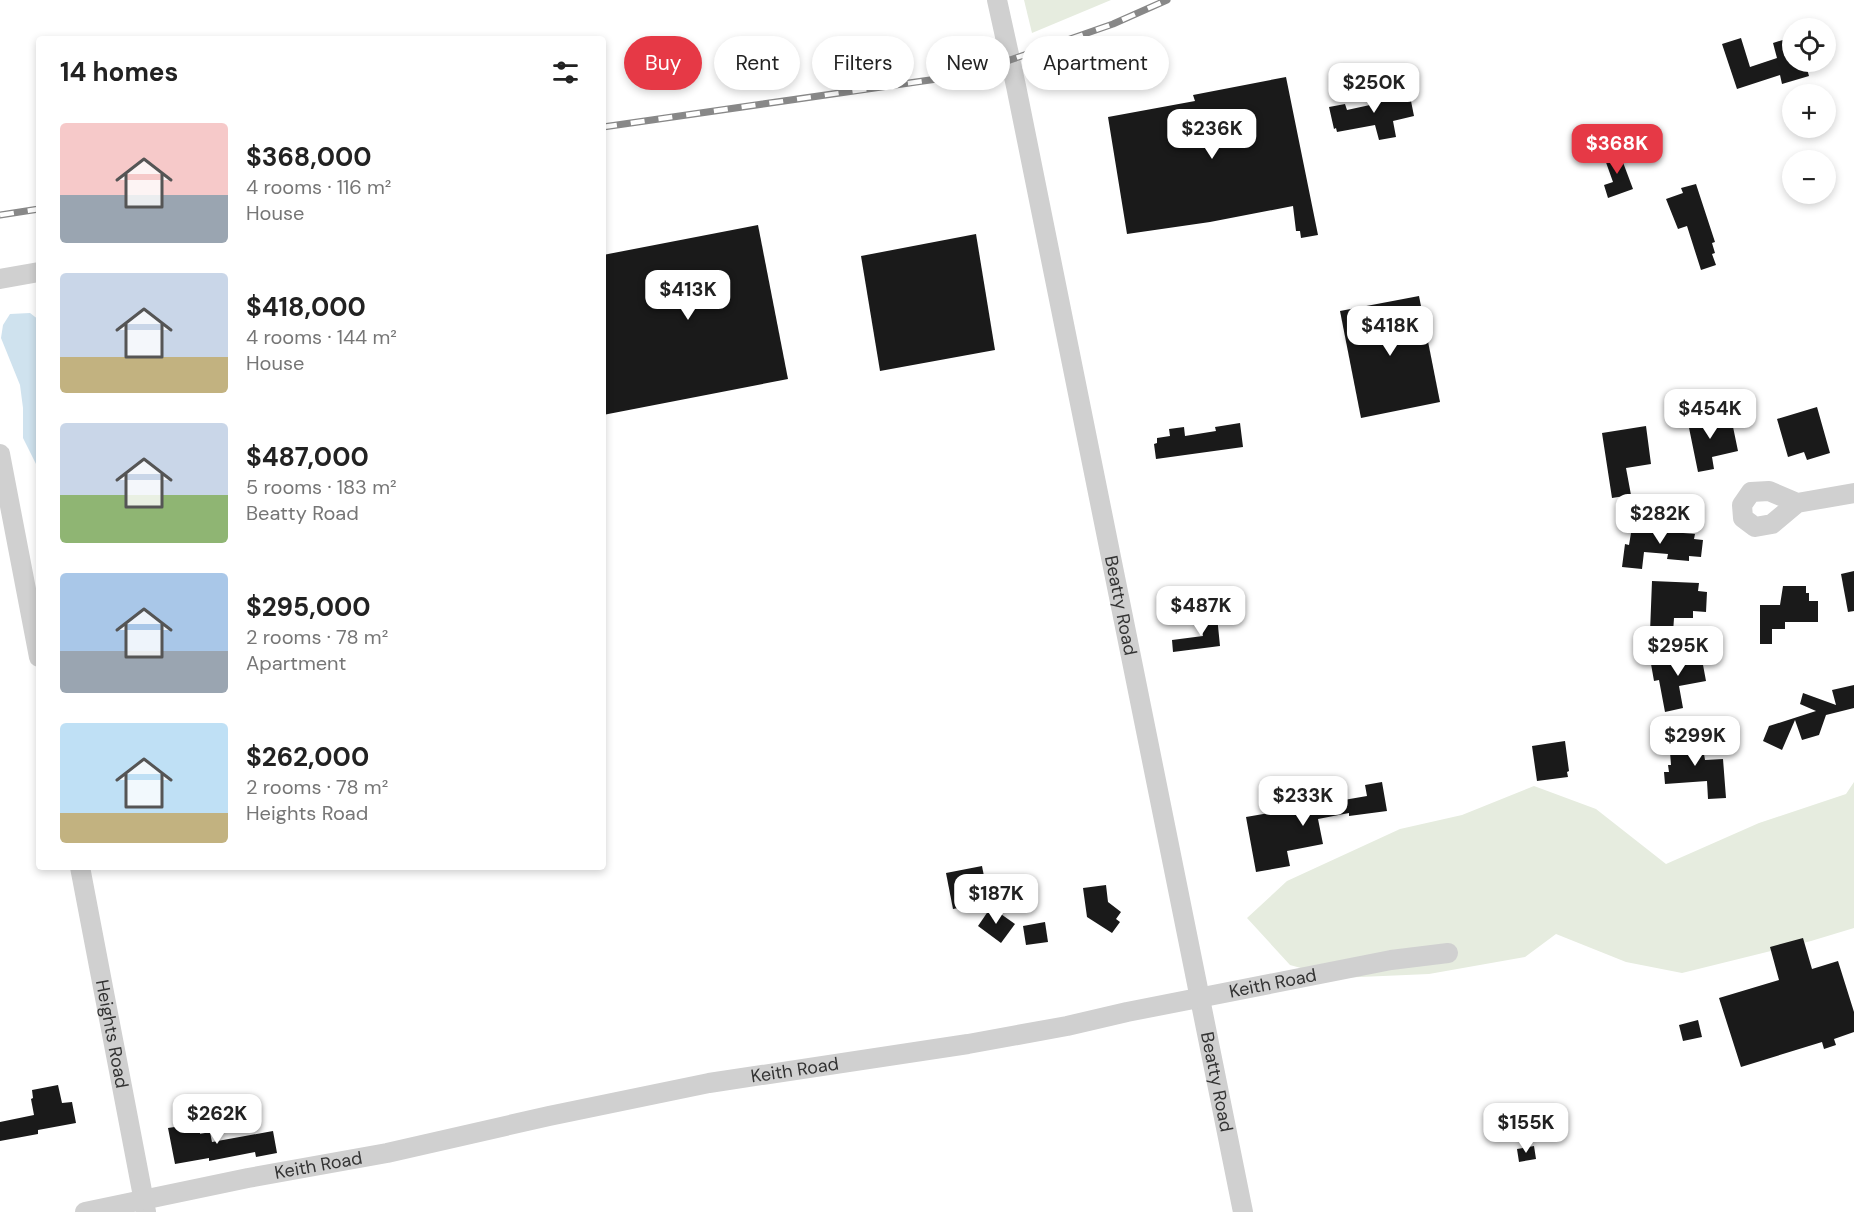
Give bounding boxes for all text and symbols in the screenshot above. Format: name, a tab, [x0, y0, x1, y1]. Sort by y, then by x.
map controls	[1782, 18, 1836, 204]
button: locate	[1782, 18, 1836, 72]
chip: Buy	[624, 36, 702, 90]
chip: Rent	[714, 36, 800, 90]
chip: Filters	[812, 36, 914, 90]
chip: New	[926, 36, 1010, 90]
chip: Apartment	[1022, 36, 1169, 90]
text: 14 homes	[60, 55, 178, 89]
icon: filters	[549, 56, 582, 89]
pin: $250K	[1332, 63, 1416, 114]
text: $250K	[1342, 69, 1406, 95]
button: +	[1782, 84, 1836, 138]
pin: $236K	[1170, 109, 1254, 160]
text: $236K	[1181, 115, 1243, 141]
pin: $368K	[1575, 124, 1659, 175]
text: $368K	[1586, 130, 1648, 156]
text: $368,000	[246, 140, 372, 174]
icon: home	[108, 147, 180, 219]
button: −	[1782, 150, 1836, 204]
text: 4 rooms · 116 m²	[246, 174, 391, 200]
text: House	[246, 200, 304, 226]
pin: $413K	[646, 270, 730, 321]
text: $413K	[659, 276, 717, 302]
text: $418,000	[246, 290, 366, 324]
icon: home	[108, 297, 180, 369]
pin: $418K	[1348, 306, 1432, 357]
text: $418K	[1361, 312, 1419, 338]
text: 4 rooms · 144 m²	[246, 324, 397, 350]
text: House	[246, 350, 304, 376]
pin: $454K	[1668, 389, 1752, 440]
text: $454K	[1678, 395, 1742, 421]
text: $487,000	[246, 440, 369, 474]
icon: home	[108, 447, 180, 519]
text: 5 rooms · 183 m²	[246, 474, 397, 500]
pin: $282K	[1618, 494, 1702, 545]
text: Beatty Road	[246, 500, 359, 526]
text: $282K	[1630, 500, 1690, 526]
street label: Beatty Road	[1099, 553, 1143, 658]
pin: $487K	[1159, 586, 1243, 637]
text: $295,000	[246, 590, 371, 624]
text: $487K	[1170, 592, 1232, 618]
icon: home	[108, 597, 180, 669]
text: 2 rooms · 78 m²	[246, 624, 388, 650]
pin: $295K	[1636, 626, 1720, 677]
text: $295K	[1647, 632, 1709, 658]
text: Apartment	[246, 650, 346, 676]
pin: $299K	[1653, 716, 1737, 767]
text: $299K	[1664, 722, 1726, 748]
text: $262,000	[246, 740, 369, 774]
icon: home	[108, 747, 180, 819]
text: 2 rooms · 78 m²	[246, 774, 388, 800]
pin: $233K	[1261, 776, 1345, 827]
text: $233K	[1273, 782, 1333, 808]
text: Heights Road	[246, 800, 368, 826]
pin: $187K	[954, 874, 1038, 925]
text: $187K	[968, 880, 1024, 906]
street label: Keith Road	[1227, 963, 1319, 1004]
street label: Heights Road	[90, 978, 134, 1090]
street label: Beatty Road	[1195, 1030, 1239, 1134]
street label: Keith Road	[749, 1052, 840, 1089]
pin: $262K	[175, 1094, 259, 1145]
text: $262K	[187, 1100, 247, 1126]
pin: $155K	[1484, 1103, 1568, 1154]
text: $155K	[1497, 1109, 1555, 1135]
street label: Keith Road	[273, 1146, 364, 1185]

